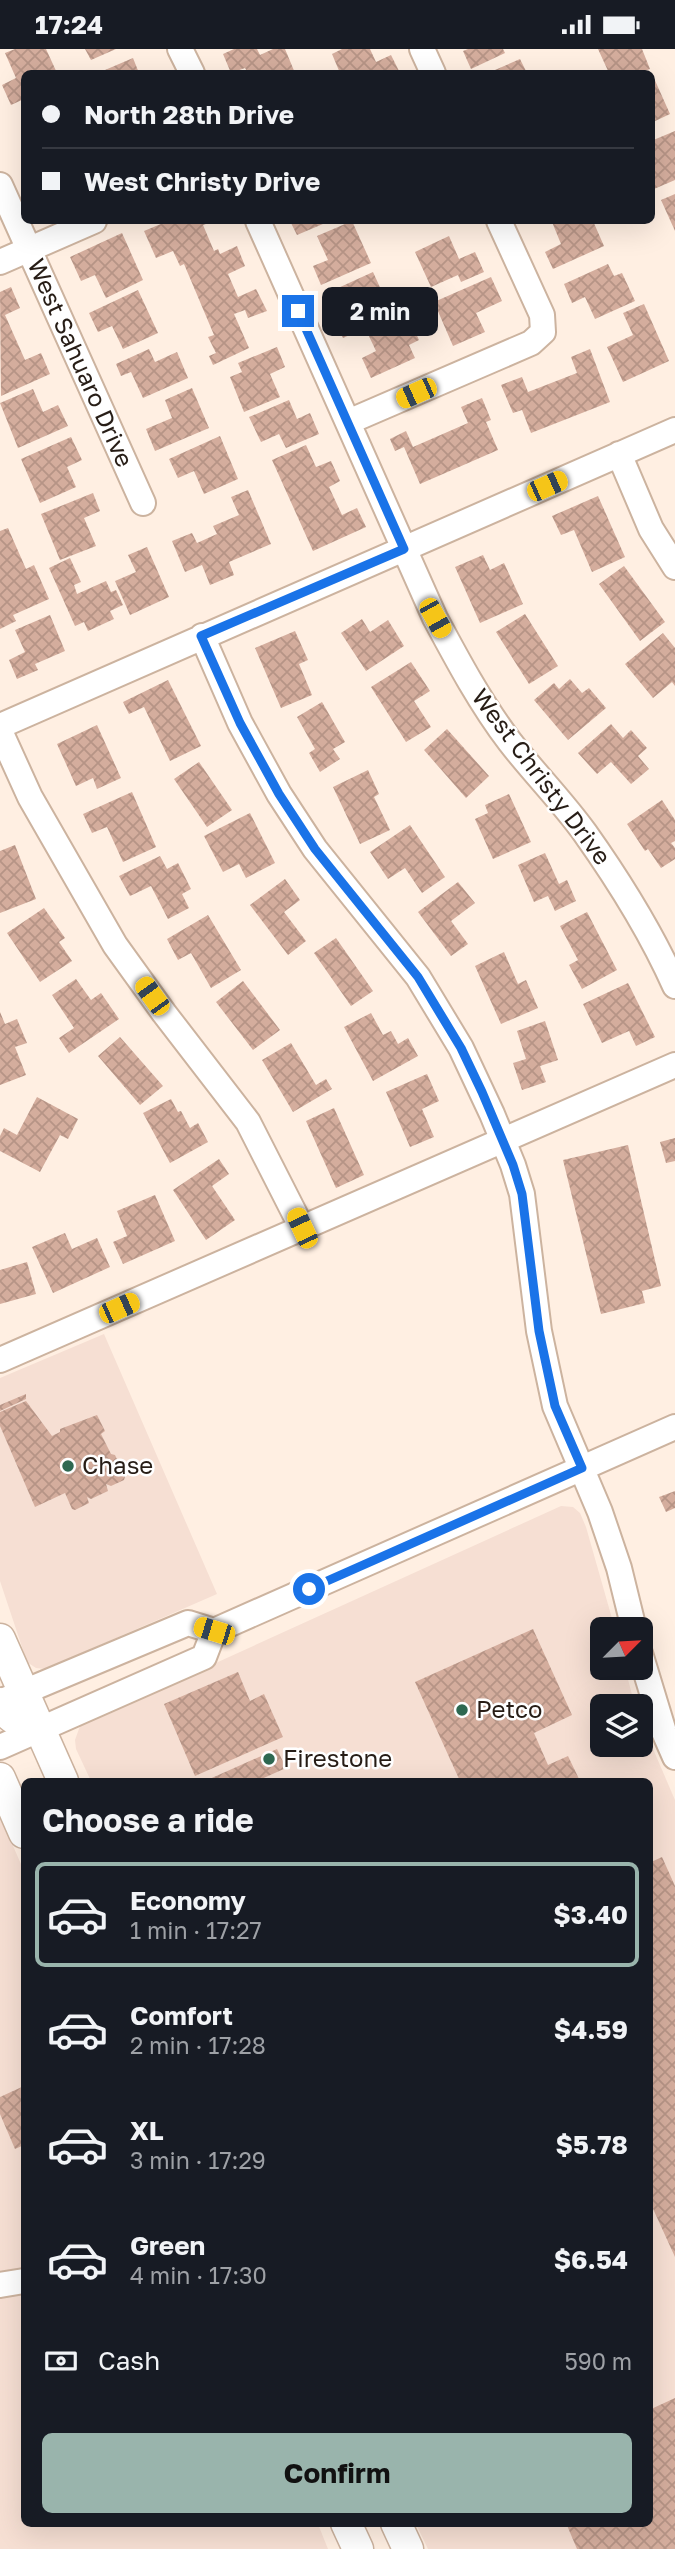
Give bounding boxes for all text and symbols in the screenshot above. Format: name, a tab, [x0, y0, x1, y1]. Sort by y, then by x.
text: 17:24	[35, 9, 103, 40]
text: North 28th Drive	[84, 99, 294, 130]
text: West Christy Drive	[84, 166, 320, 197]
street label: West Sahuaro Drive	[22, 254, 140, 471]
callout: 2 min	[322, 287, 438, 335]
route end	[282, 295, 314, 327]
text: 2 min	[350, 297, 410, 325]
car	[393, 375, 440, 411]
car	[524, 468, 571, 504]
car	[416, 595, 455, 641]
street label: West Christy Drive	[467, 682, 618, 870]
car	[132, 973, 173, 1019]
car	[284, 1205, 321, 1251]
car	[96, 1290, 143, 1326]
place label: Chase	[82, 1450, 153, 1479]
marker: Chase	[60, 1458, 76, 1474]
route start	[293, 1573, 325, 1605]
car	[191, 1615, 238, 1647]
north arrow	[590, 1617, 653, 1680]
map controls	[590, 1617, 653, 1757]
place label: Petco	[476, 1694, 542, 1723]
button: layers	[590, 1694, 653, 1757]
marker: Petco	[454, 1702, 470, 1718]
place label: Firestone	[283, 1743, 392, 1772]
marker: Firestone	[261, 1751, 277, 1767]
text: Choose a ride	[42, 1801, 254, 1839]
icon: car	[46, 1883, 109, 1946]
text: Economy	[130, 1885, 246, 1916]
text: $3.40	[553, 1899, 628, 1930]
text: 1 min · 17:27	[130, 1916, 262, 1944]
icon: car	[46, 1998, 109, 2061]
text: Comfort	[130, 2000, 233, 2031]
text: $4.59	[554, 2014, 628, 2045]
text: 2 min · 17:28	[130, 2031, 266, 2059]
icon: car	[46, 2113, 109, 2176]
text: XL	[130, 2115, 164, 2146]
text: $5.78	[556, 2129, 628, 2160]
text: 3 min · 17:29	[130, 2146, 266, 2174]
icon: car	[46, 2228, 109, 2291]
text: Green	[130, 2230, 205, 2261]
text: $6.54	[554, 2244, 628, 2275]
text: 4 min · 17:30	[130, 2261, 267, 2289]
icon: cash	[42, 2342, 80, 2380]
text: Cash	[98, 2345, 160, 2376]
text: 590 m	[564, 2347, 632, 2375]
button: Confirm	[42, 2433, 632, 2513]

